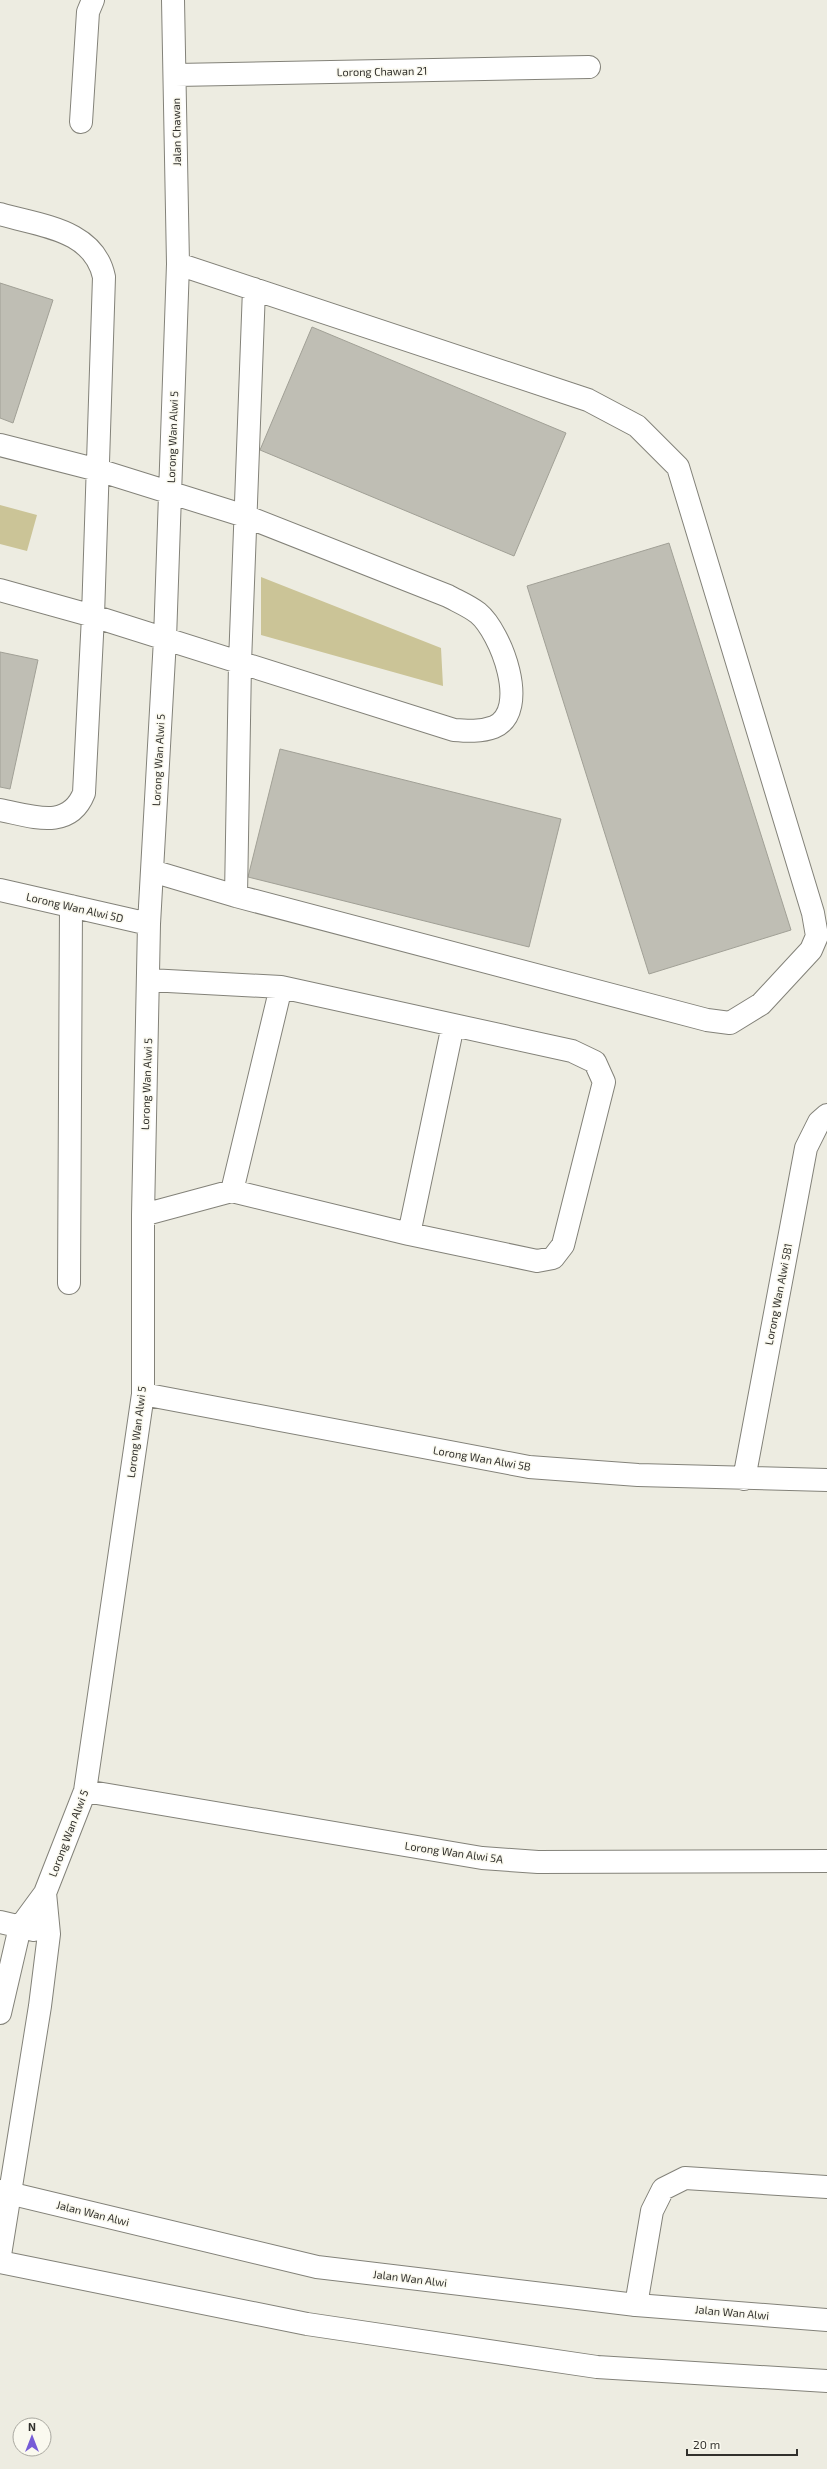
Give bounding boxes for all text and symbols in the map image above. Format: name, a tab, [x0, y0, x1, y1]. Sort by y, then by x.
street label: Lorong Chawan 21	[337, 64, 427, 78]
street label: Jalan Chawan	[169, 98, 183, 166]
street label: Lorong Wan Alwi 5	[164, 391, 180, 483]
street label: Lorong Wan Alwi 5	[149, 713, 167, 806]
street label: Lorong Wan Alwi 5D	[25, 889, 125, 925]
street label: Lorong Wan Alwi 5	[138, 1038, 154, 1130]
street label: Lorong Wan Alwi 5B1	[762, 1242, 794, 1346]
street label: Lorong Wan Alwi 5	[124, 1385, 148, 1479]
street label: Lorong Wan Alwi 5B	[432, 1443, 532, 1473]
street label: Lorong Wan Alwi 5	[45, 1788, 91, 1878]
street label: Lorong Wan Alwi 5A	[404, 1839, 504, 1865]
street label: Jalan Wan Alwi	[55, 2198, 131, 2228]
street label: Jalan Wan Alwi	[372, 2267, 448, 2289]
street label: Jalan Wan Alwi	[694, 2302, 770, 2322]
north arrow	[12, 2417, 52, 2457]
text: N	[28, 2420, 36, 2433]
scale bar	[687, 2431, 797, 2457]
text: 20 m	[693, 2437, 720, 2451]

